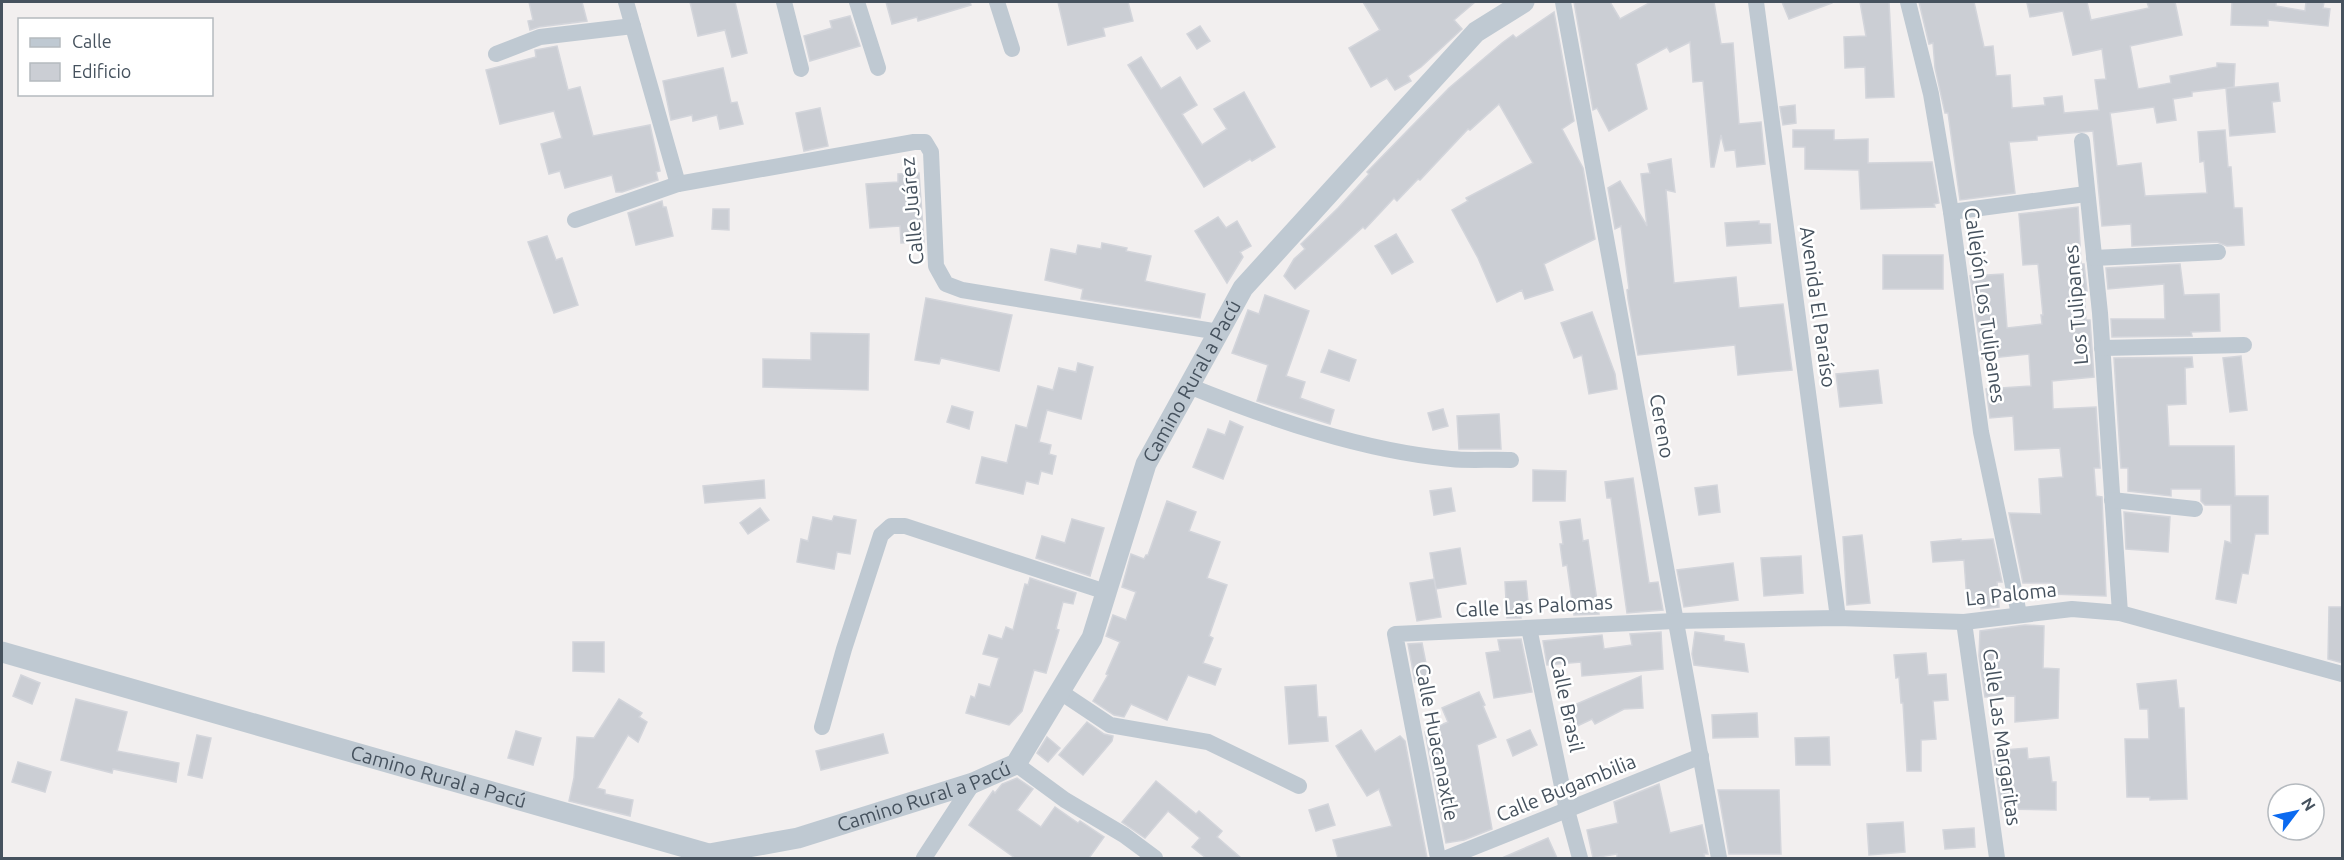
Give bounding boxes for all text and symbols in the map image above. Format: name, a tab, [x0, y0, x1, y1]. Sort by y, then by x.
legend	[18, 18, 213, 96]
text: Calle	[72, 31, 112, 51]
text: Edificio	[72, 61, 131, 81]
street label: Calle Juárez	[895, 156, 928, 266]
street label: Callejón Los Tulipanes	[1960, 206, 2011, 404]
street label: Avenida El Paraíso	[1796, 225, 1841, 389]
street label: Los Tulipanes	[2059, 244, 2092, 366]
street label: Camino Rural a Pacú	[1137, 296, 1245, 466]
street label: Cereno	[1646, 392, 1679, 460]
street label: La Paloma	[1964, 577, 2058, 610]
street label: Calle Las Palomas	[1455, 590, 1613, 621]
street label: Calle Las Margaritas	[1979, 647, 2026, 827]
street label: Calle Brasil	[1546, 654, 1589, 754]
street label: Calle Huacanaxtle	[1411, 661, 1464, 823]
street label: Camino Rural a Pacú	[348, 740, 529, 812]
street label: Calle Bugambilia	[1493, 749, 1639, 826]
street label: Camino Rural a Pacú	[834, 756, 1014, 836]
north arrow	[2266, 782, 2326, 842]
text: N	[2298, 794, 2320, 814]

